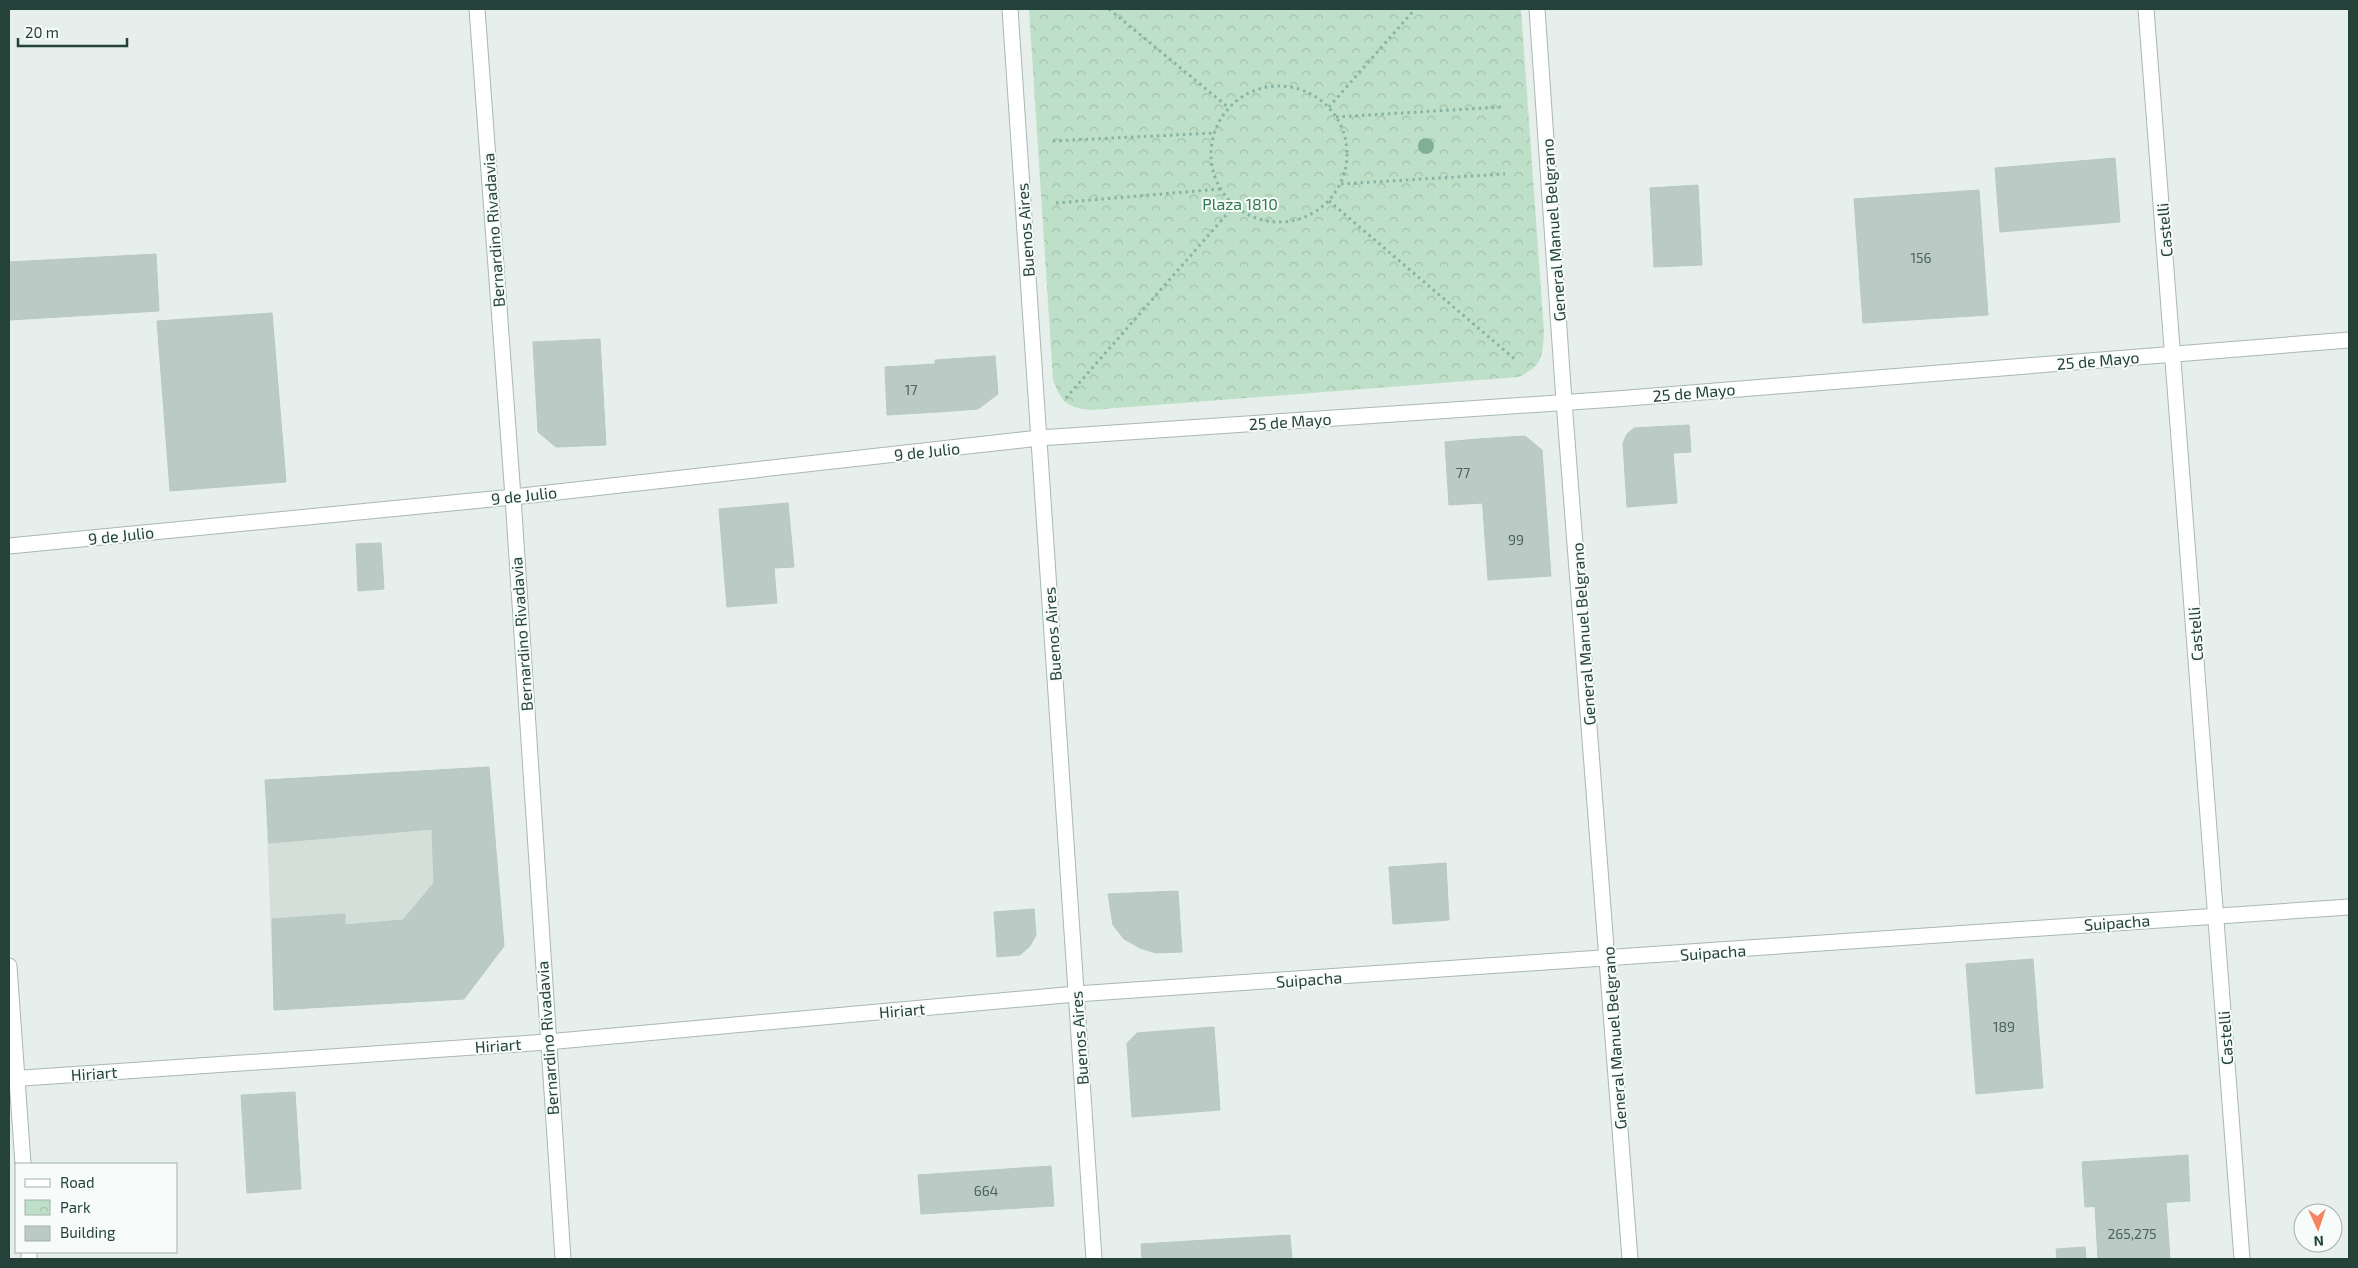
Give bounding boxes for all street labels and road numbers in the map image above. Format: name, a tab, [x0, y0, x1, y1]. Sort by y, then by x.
street label: General Manuel Belgrano	[1537, 138, 1569, 322]
street label: Bernardino Rivadavia	[478, 152, 508, 308]
street label: Buenos Aires	[1012, 182, 1038, 278]
street label: Castelli	[2152, 202, 2176, 258]
street label: 25 de Mayo	[2056, 347, 2140, 373]
street label: 25 de Mayo	[1652, 379, 1736, 405]
street label: 25 de Mayo	[1248, 409, 1332, 433]
street label: 9 de Julio	[893, 438, 961, 464]
street label: 9 de Julio	[490, 482, 558, 508]
street label: 9 de Julio	[87, 522, 155, 548]
street label: General Manuel Belgrano	[1567, 542, 1599, 726]
street label: Bernardino Rivadavia	[506, 556, 536, 712]
street label: Buenos Aires	[1039, 586, 1065, 682]
street label: Castelli	[2184, 606, 2206, 662]
street label: Suipacha	[2083, 910, 2151, 934]
street label: Suipacha	[1679, 940, 1747, 964]
street label: General Manuel Belgrano	[1598, 946, 1630, 1130]
street label: Bernardino Rivadavia	[532, 960, 562, 1116]
street label: Suipacha	[1275, 967, 1343, 991]
street label: Buenos Aires	[1066, 990, 1092, 1086]
street label: Hiriart	[878, 999, 926, 1021]
street label: Castelli	[2214, 1010, 2236, 1066]
street label: Hiriart	[474, 1034, 522, 1056]
street label: Hiriart	[70, 1062, 118, 1084]

